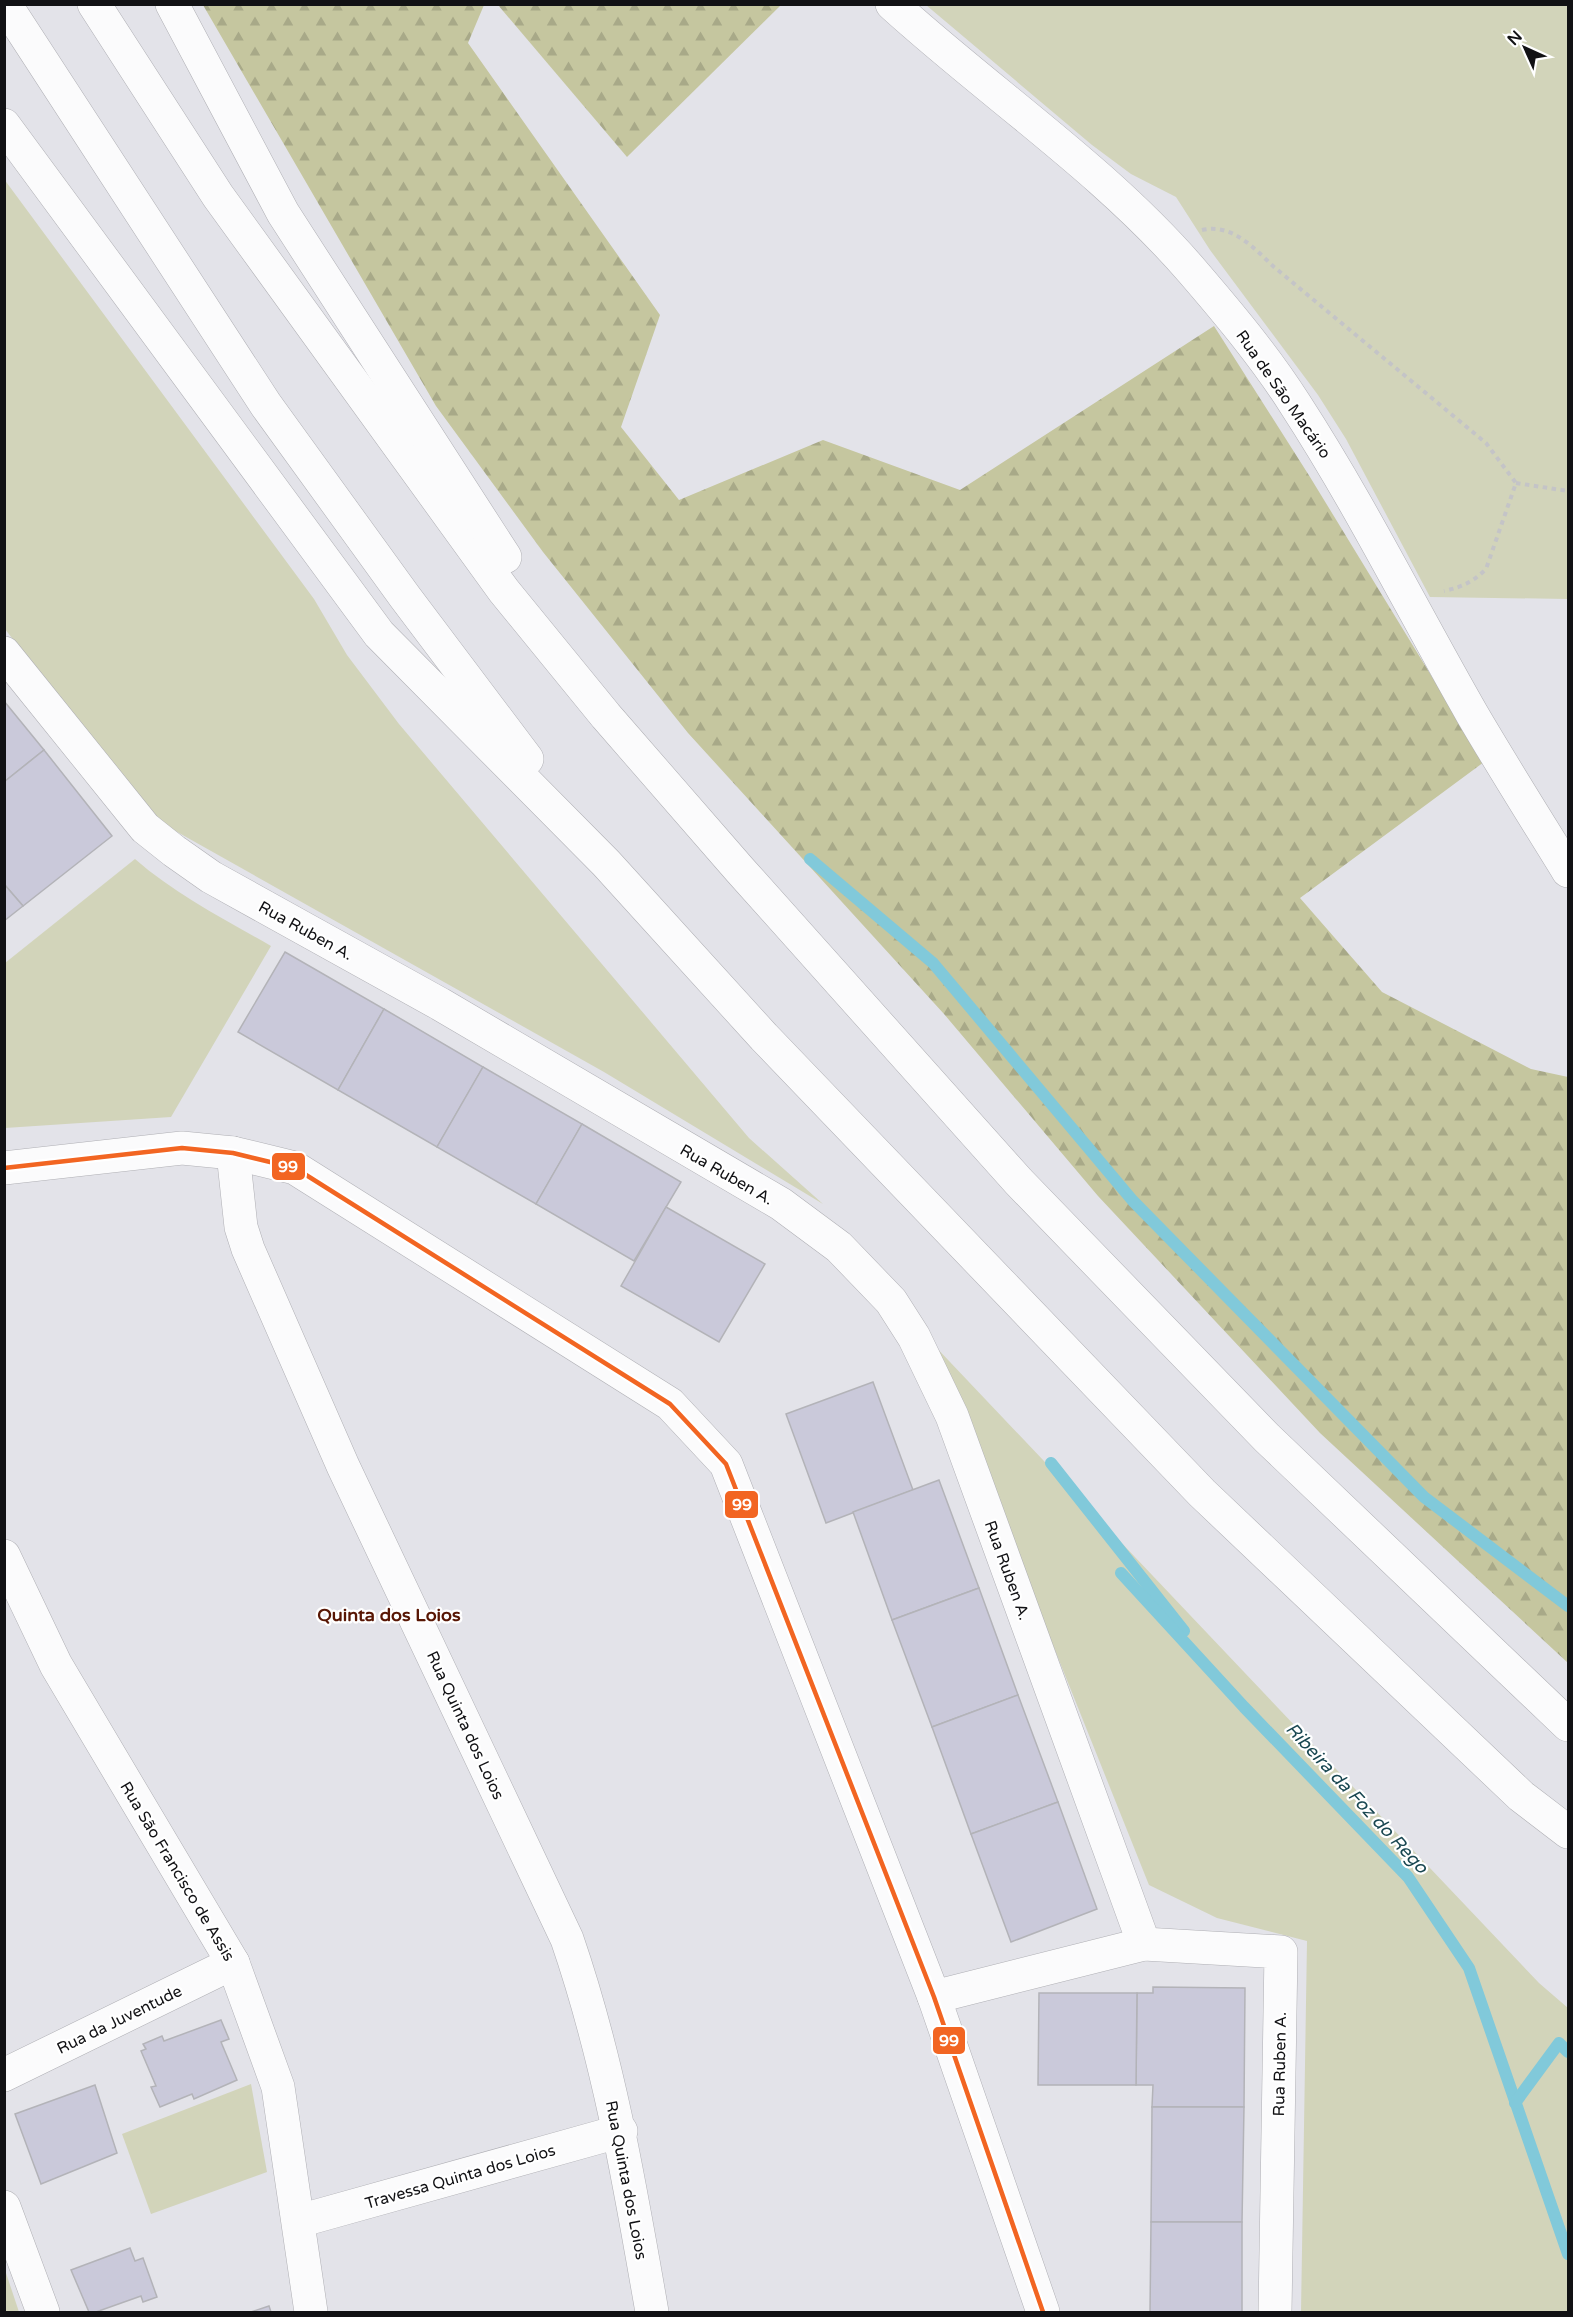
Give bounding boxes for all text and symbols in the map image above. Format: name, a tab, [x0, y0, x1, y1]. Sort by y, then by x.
north arrow	[1495, 18, 1555, 78]
text: N	[1503, 26, 1527, 50]
street label: Rua de São Macário	[1231, 327, 1335, 463]
street label: Rua Ruben A.	[255, 897, 356, 965]
street label: Rua Ruben A.	[676, 1140, 777, 1210]
line badge: 99	[271, 1152, 306, 1181]
text: 99	[278, 1157, 298, 1177]
line badge: 99	[724, 1490, 759, 1519]
text: 99	[732, 1495, 752, 1515]
street label: Rua Ruben A.	[980, 1518, 1034, 1623]
district label: Quinta dos Loios	[317, 1604, 461, 1626]
street label: Rua Quinta dos Loios	[422, 1648, 508, 1803]
water label: Ribeira da Foz do Rego	[1281, 1718, 1433, 1879]
street label: Rua São Francisco de Assis	[116, 1778, 239, 1965]
street label: Rua da Juventude	[54, 1981, 185, 2059]
street label: Rua Ruben A.	[1269, 2012, 1291, 2116]
line badge: 99	[932, 2026, 966, 2055]
text: 99	[939, 2031, 959, 2051]
street label: Rua Quinta dos Loios	[601, 2099, 651, 2261]
street label: Travessa Quinta dos Loios	[363, 2140, 558, 2214]

